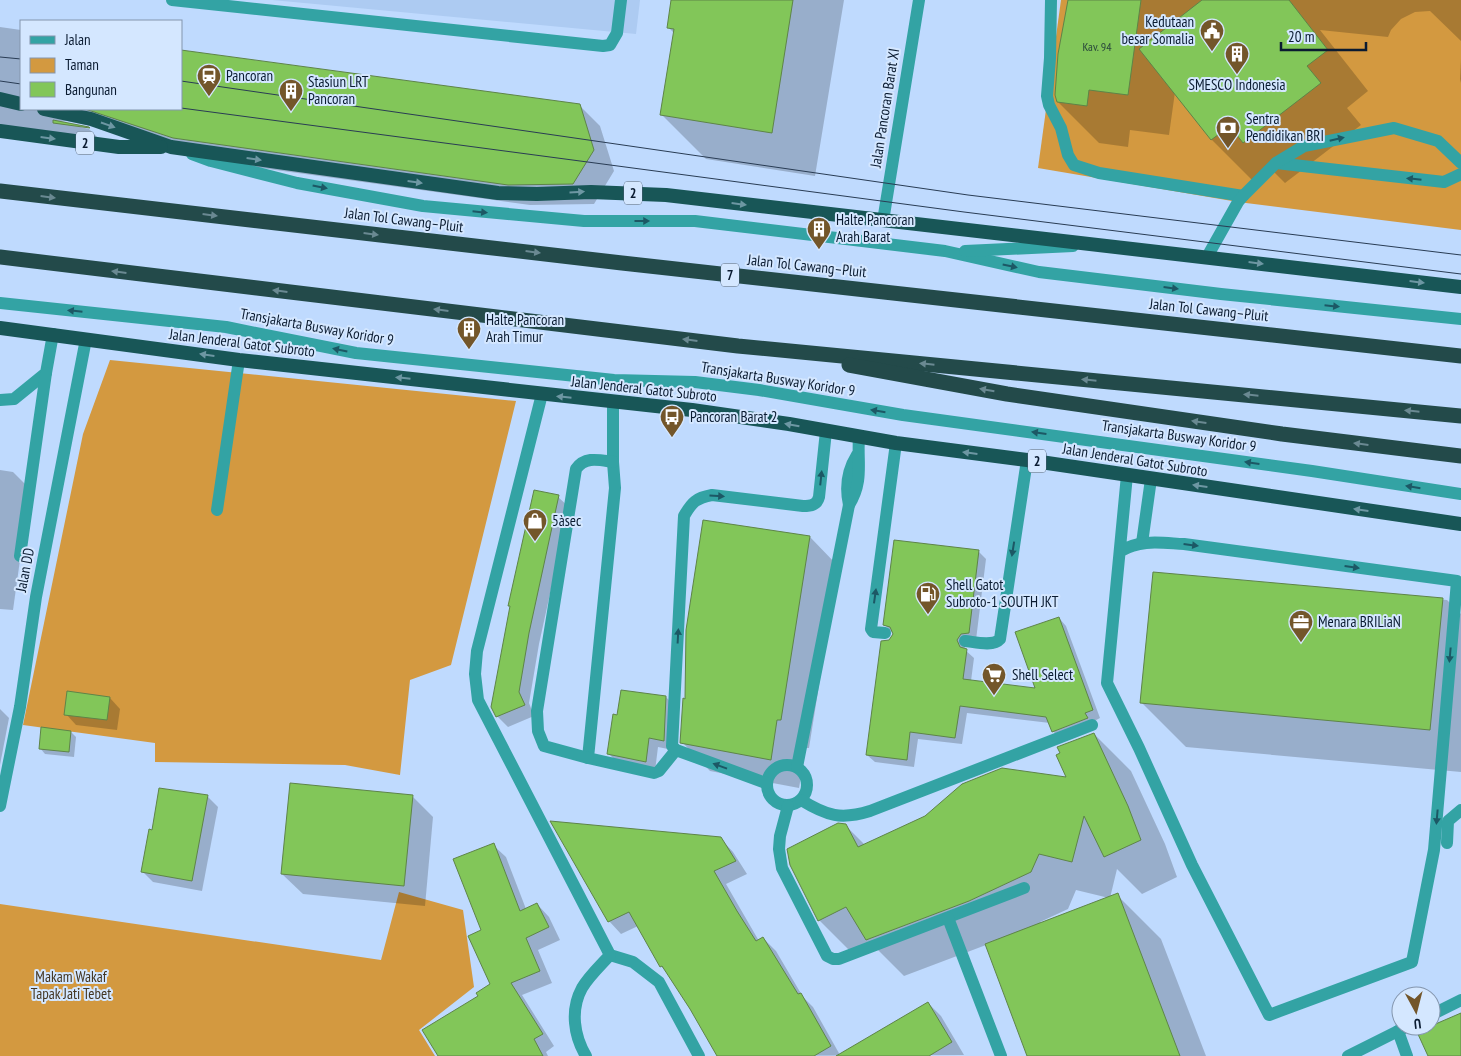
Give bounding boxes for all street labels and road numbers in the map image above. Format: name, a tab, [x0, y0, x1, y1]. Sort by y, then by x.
street label: Jalan Pancoran Barat XI	[866, 47, 903, 170]
road number: 2	[76, 132, 94, 154]
road number: 2	[624, 182, 642, 204]
street label: Jalan Tol Cawang–Pluit	[343, 203, 465, 236]
street label: Jalan Tol Cawang–Pluit	[746, 250, 867, 281]
road number: 7	[721, 264, 739, 286]
street label: Jalan Tol Cawang–Pluit	[1148, 294, 1269, 325]
street label: Transjakarta Busway Koridor 9	[239, 304, 395, 349]
street label: Jalan Jenderal Gatot Subroto	[167, 324, 316, 361]
street label: Transjakarta Busway Koridor 9	[700, 357, 856, 400]
street label: Jalan Jenderal Gatot Subroto	[569, 371, 718, 406]
street label: Transjakarta Busway Koridor 9	[1101, 415, 1257, 456]
street label: Jalan Jenderal Gatot Subroto	[1060, 439, 1209, 480]
road number: 2	[1028, 450, 1046, 472]
street label: Jalan DD	[11, 546, 38, 595]

